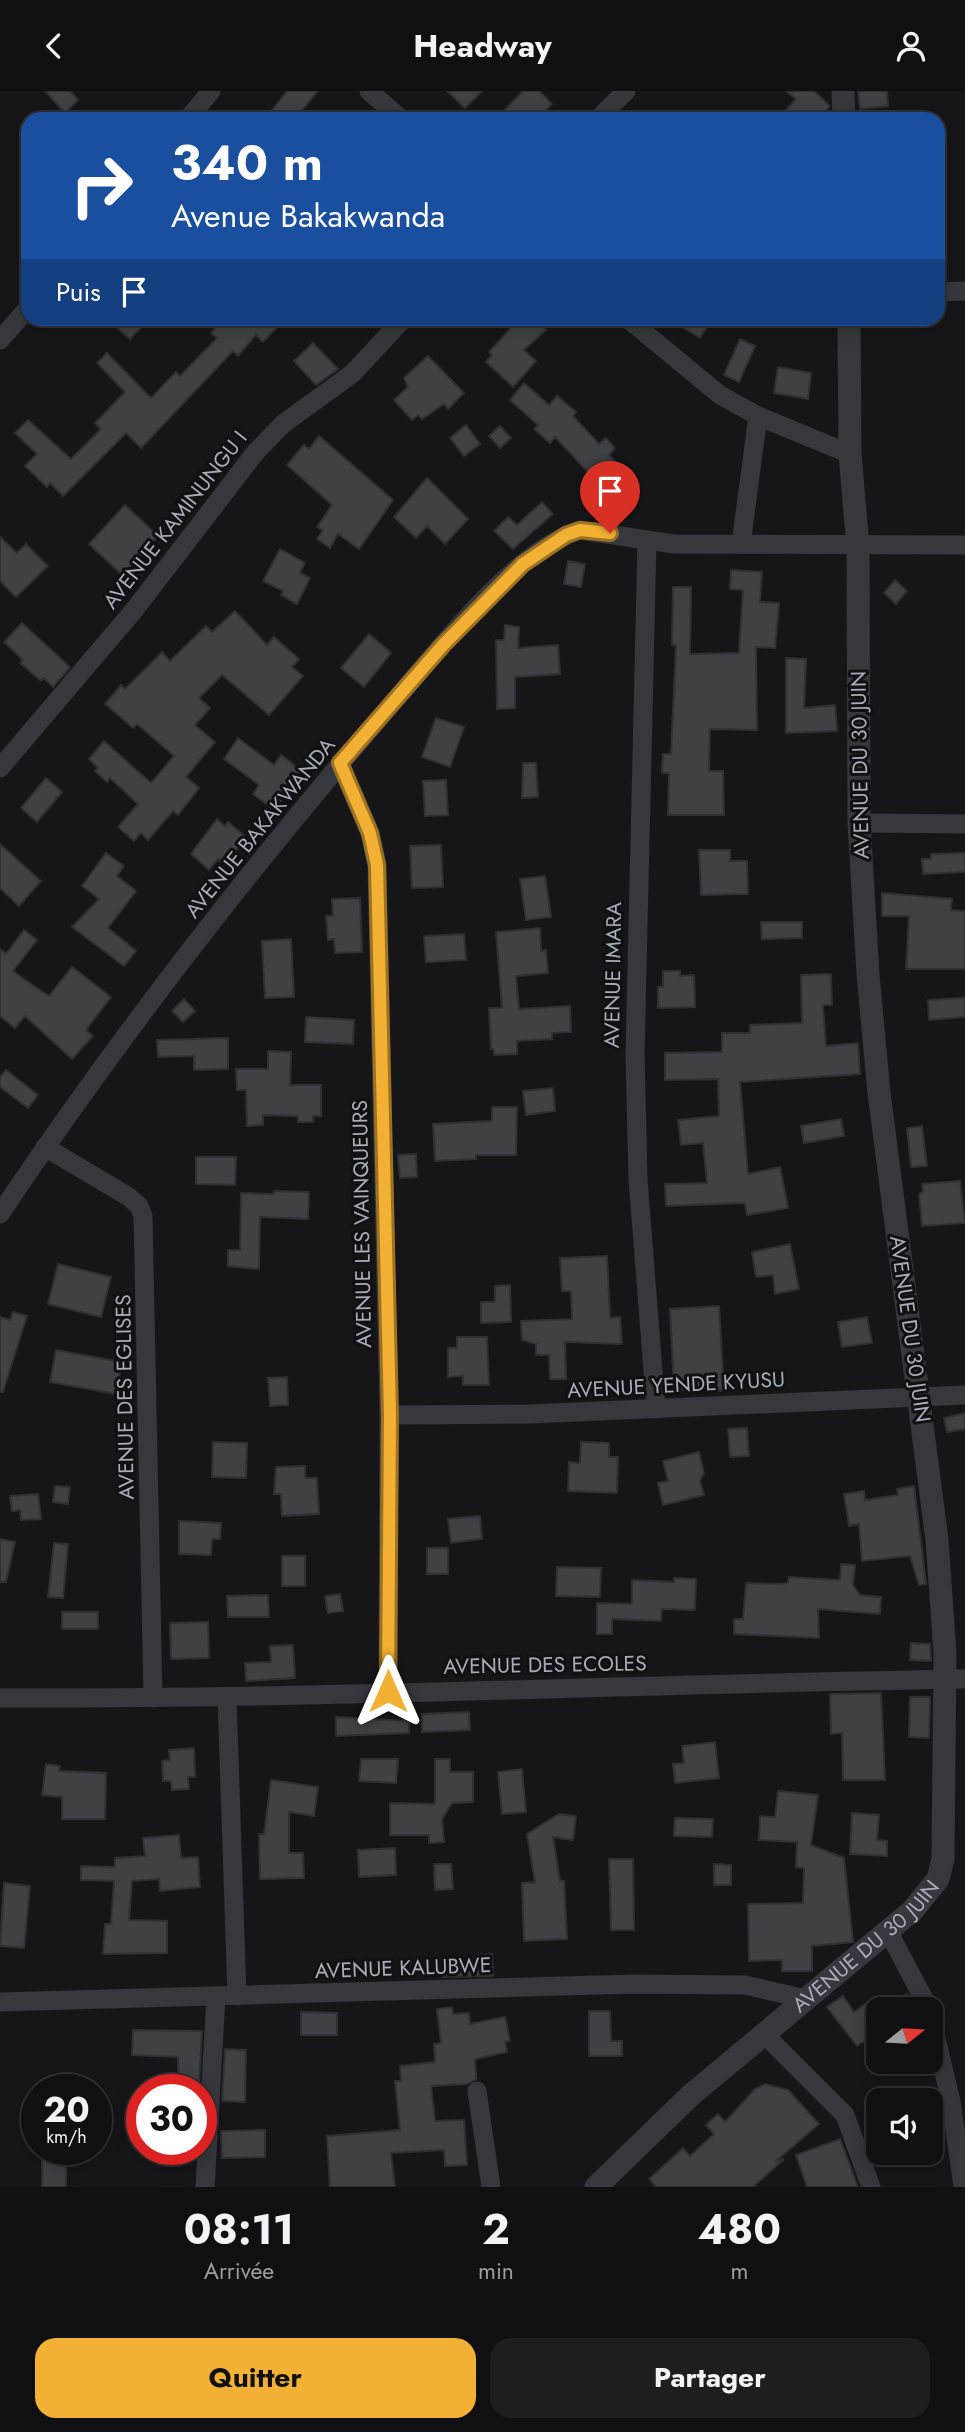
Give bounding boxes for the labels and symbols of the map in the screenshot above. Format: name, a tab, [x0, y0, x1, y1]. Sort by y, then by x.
street label: AVENUE KAMINUNGU I	[96, 425, 254, 615]
pin	[580, 461, 640, 533]
street label: AVENUE DU 30 JUIN	[843, 671, 877, 859]
street label: AVENUE BAKAKWANDA	[178, 731, 342, 925]
street label: AVENUE IMARA	[597, 902, 629, 1048]
street label: AVENUE LES VAINQUEURS	[345, 1100, 379, 1348]
street label: AVENUE DU 30 JUIN	[882, 1234, 938, 1424]
street label: AVENUE DES EGLISES	[108, 1294, 142, 1500]
street label: AVENUE YENDE KYUSU	[566, 1364, 786, 1406]
street label: AVENUE DES ECOLES	[443, 1648, 647, 1682]
position arrow	[351, 1654, 425, 1728]
street label: AVENUE DU 30 JUIN	[786, 1873, 947, 2020]
street label: AVENUE KALUBWE	[314, 1950, 492, 1986]
north arrow	[866, 1997, 943, 2074]
speed limit sign: 30	[126, 2074, 217, 2165]

